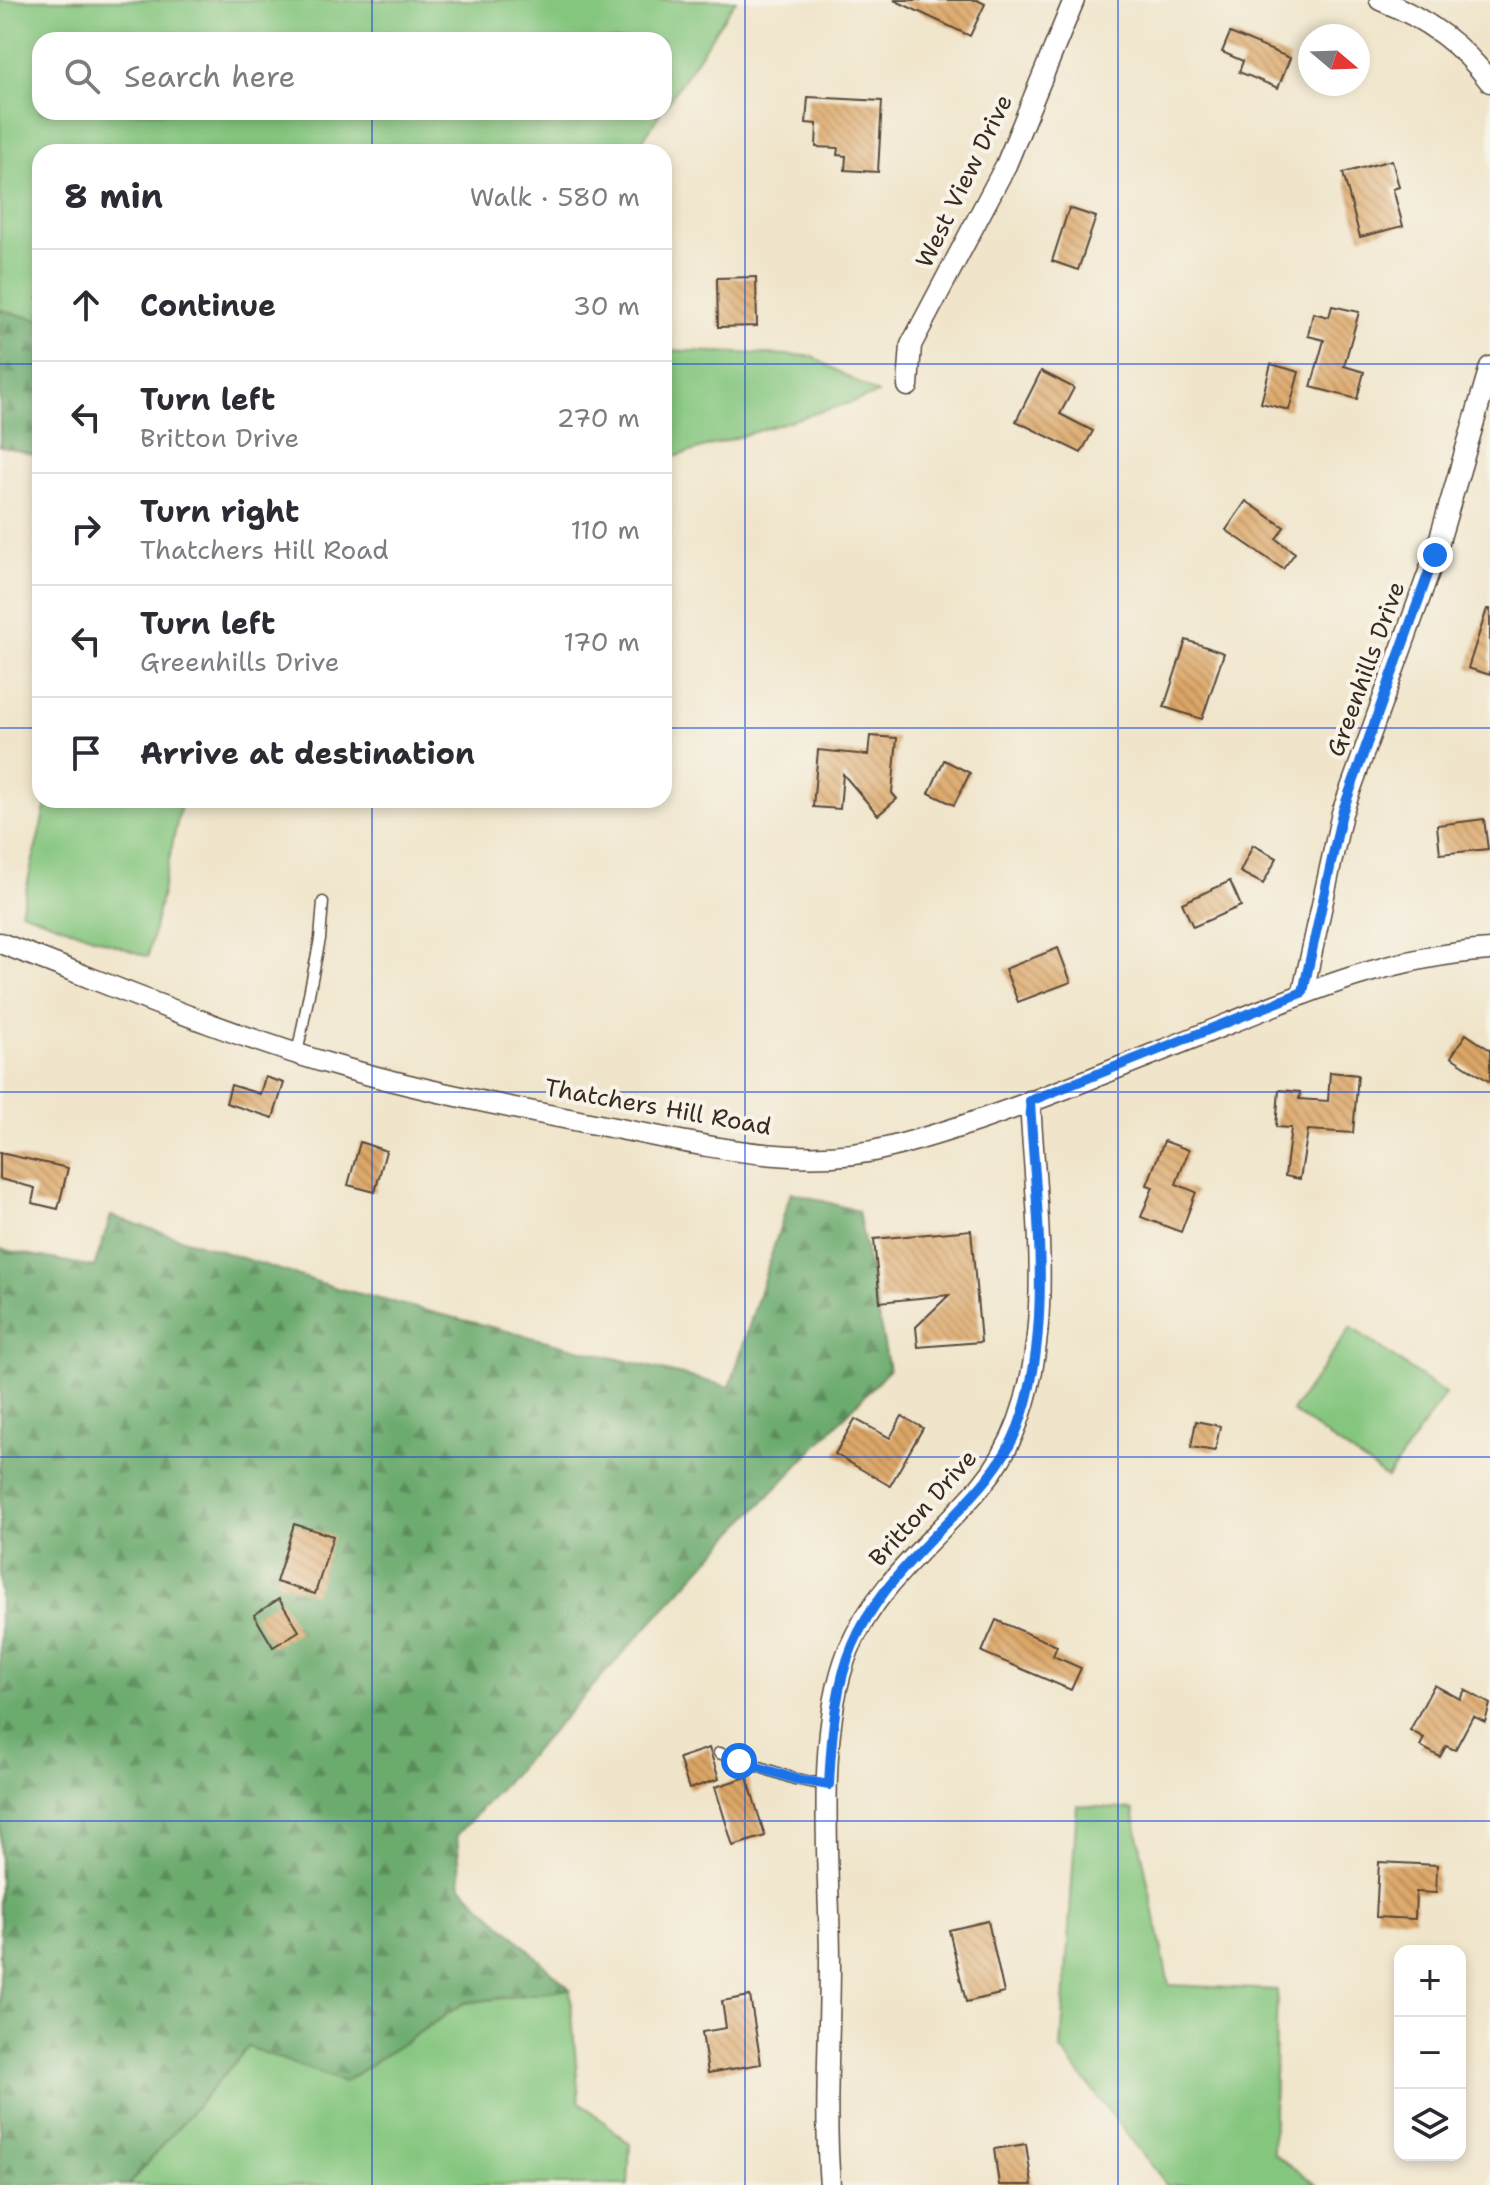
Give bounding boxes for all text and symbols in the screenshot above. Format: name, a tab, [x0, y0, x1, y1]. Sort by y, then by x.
north arrow	[1298, 24, 1370, 96]
search box	[32, 32, 672, 120]
icon: search	[60, 54, 104, 98]
text: Search here	[124, 56, 295, 97]
street label: West View Drive	[908, 89, 1020, 273]
text: 8 min	[64, 173, 163, 219]
text: Walk · 580 m	[470, 179, 640, 214]
icon: ahead	[64, 283, 108, 327]
text: Continue	[140, 285, 276, 326]
text: 30 m	[573, 288, 640, 323]
text: Turn left	[140, 379, 275, 420]
icon: left	[64, 395, 108, 439]
text: 270 m	[557, 400, 640, 435]
text: Britton Drive	[140, 420, 299, 455]
text: Turn right	[140, 491, 299, 532]
icon: right	[64, 507, 108, 551]
text: 110 m	[570, 512, 640, 547]
text: Thatchers Hill Road	[140, 532, 389, 567]
route end	[1417, 537, 1453, 573]
street label: Greenhills Drive	[1319, 577, 1413, 761]
text: Turn left	[140, 603, 275, 644]
icon: left	[64, 619, 108, 663]
text: 170 m	[563, 624, 640, 659]
text: Greenhills Drive	[140, 644, 340, 679]
icon: arrive	[64, 731, 108, 775]
text: Arrive at destination	[140, 733, 475, 774]
street label: Thatchers Hill Road	[542, 1071, 774, 1143]
street label: Britton Drive	[862, 1443, 984, 1573]
route start	[721, 1743, 757, 1779]
map controls	[1394, 1945, 1466, 2161]
button: +	[1394, 1945, 1466, 2017]
button: −	[1394, 2017, 1466, 2089]
button: layers	[1394, 2089, 1466, 2161]

